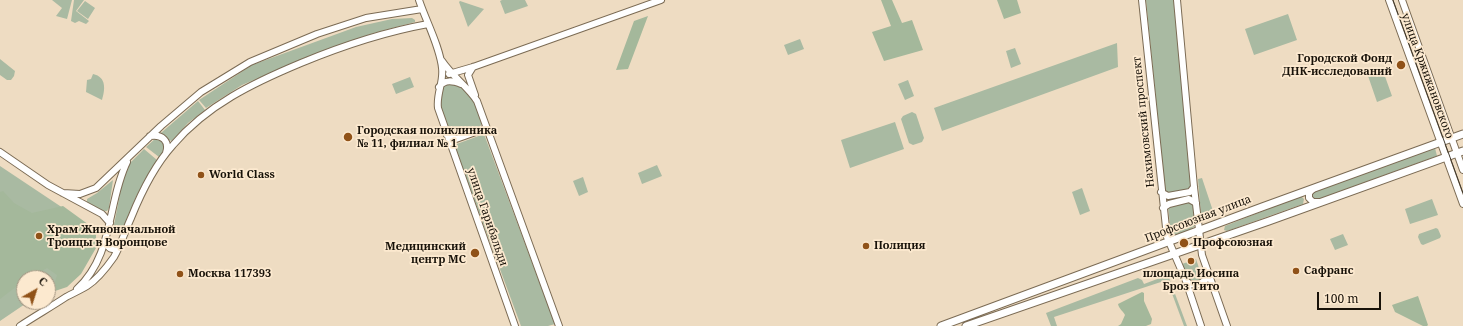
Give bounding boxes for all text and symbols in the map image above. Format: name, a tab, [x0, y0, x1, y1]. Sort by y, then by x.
street label: улица Кржижановского	[1398, 11, 1456, 141]
place label: Городской Фонд ДНК-исследований	[1282, 52, 1392, 78]
street label: Нахимовский проспект	[1131, 56, 1157, 188]
marker: Городской Фонд ДНК-исследований	[1395, 59, 1407, 71]
place label: Городская поликлиника № 11, филиал № 1	[357, 124, 497, 150]
marker: Городская поликлиника № 11, филиал № 1	[342, 131, 354, 143]
street label: улица Гарибальди	[464, 166, 510, 268]
place label: World Class	[209, 168, 275, 182]
marker: World Class	[196, 170, 206, 180]
street label: Профсоюзная улица	[1143, 193, 1253, 245]
place label: Храм Живоначальной Троицы в Воронцове	[47, 223, 176, 249]
marker: Храм Живоначальной Троицы в Воронцове	[34, 231, 44, 241]
place label: Профсоюзная	[1193, 236, 1273, 250]
marker: Профсоюзная	[1178, 237, 1190, 249]
place label: Полиция	[874, 239, 925, 253]
place label: Медицинский центр МС	[385, 240, 466, 266]
marker: Полиция	[861, 241, 871, 251]
marker: Медицинский центр МС	[469, 247, 481, 259]
marker: площадь Иосипа Броз Тито	[1186, 256, 1196, 266]
place label: Сафранс	[1304, 264, 1353, 278]
marker: Сафранс	[1291, 266, 1301, 276]
place label: Москва 117393	[188, 267, 271, 281]
place label: площадь Иосипа Броз Тито	[1143, 267, 1239, 293]
marker: Москва 117393	[175, 269, 185, 279]
north arrow	[16, 270, 56, 310]
text: С	[36, 273, 51, 289]
scale bar	[1319, 284, 1383, 310]
text: 100 m	[1324, 290, 1359, 307]

